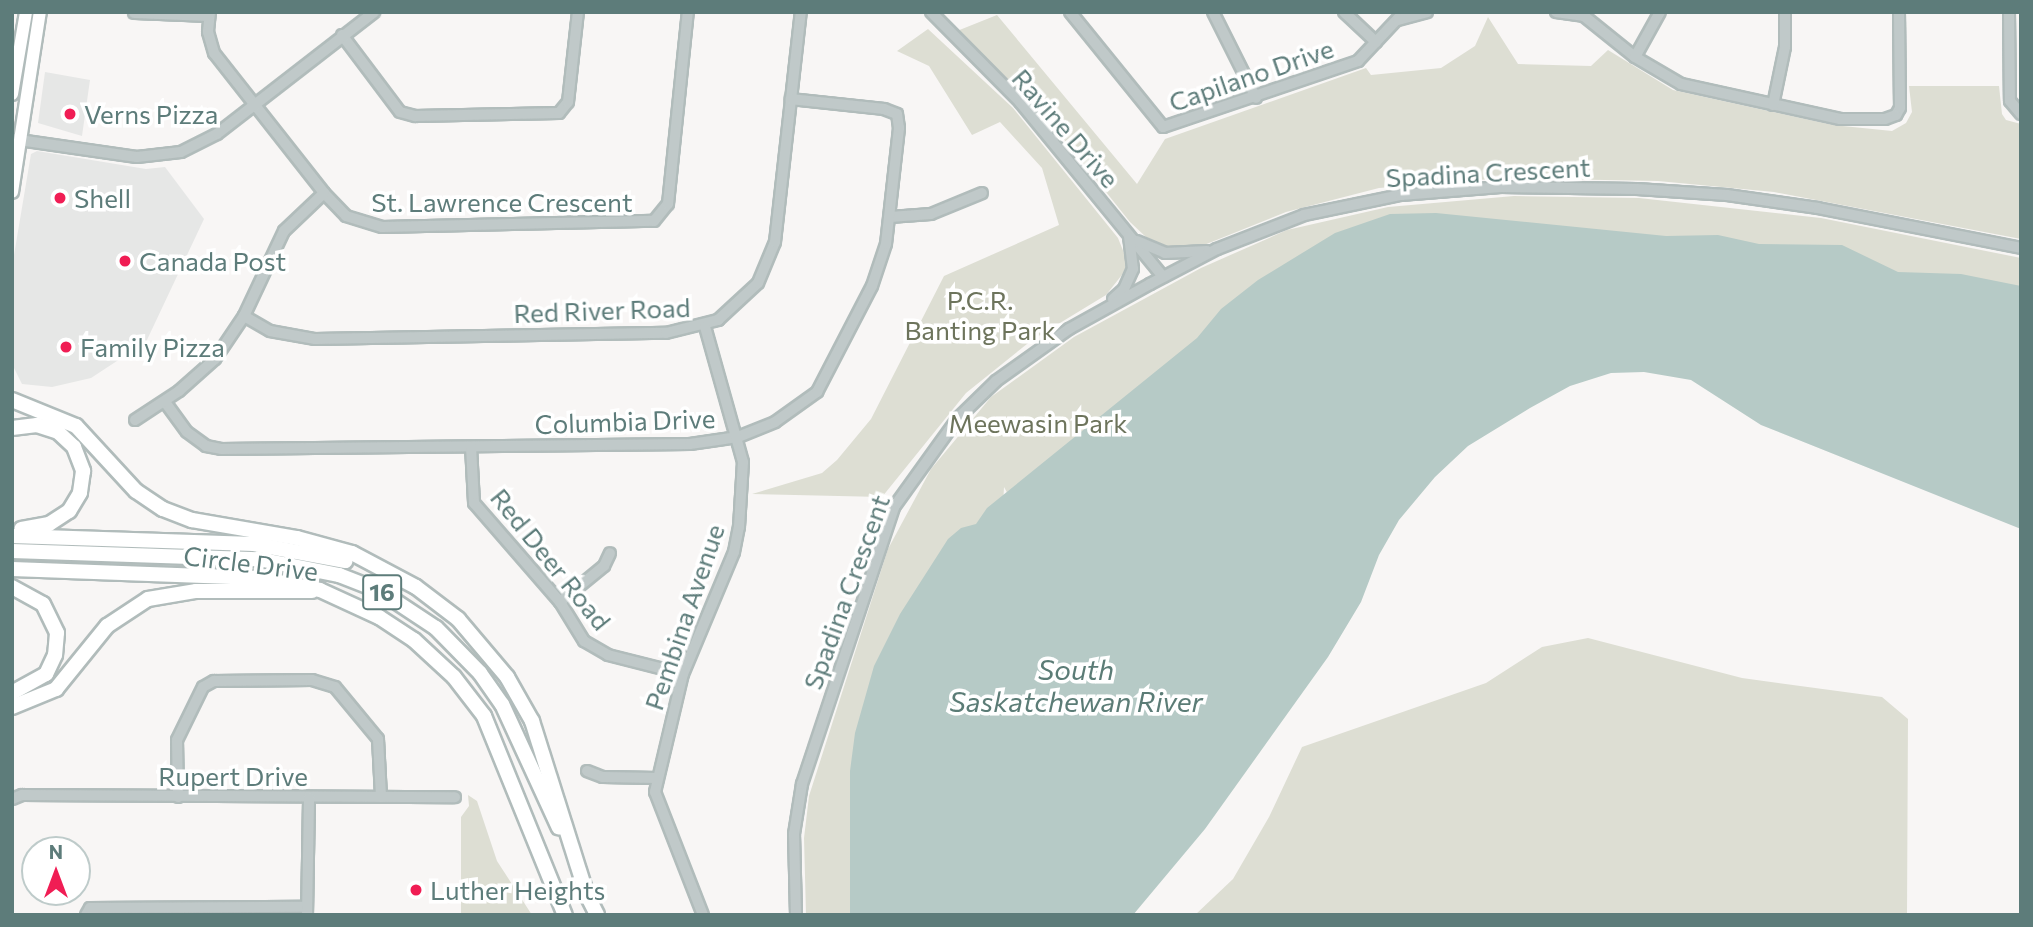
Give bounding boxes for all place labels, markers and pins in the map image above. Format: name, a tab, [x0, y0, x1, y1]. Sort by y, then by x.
place label: Verns Pizza	[84, 98, 218, 130]
marker: Verns Pizza	[62, 106, 78, 122]
place label: Shell	[74, 182, 131, 214]
marker: Shell	[52, 190, 68, 206]
place label: Canada Post	[139, 245, 286, 277]
marker: Canada Post	[117, 253, 133, 269]
place label: Family Pizza	[80, 331, 225, 363]
marker: Family Pizza	[58, 339, 74, 355]
place label: Luther Heights	[430, 874, 605, 906]
marker: Luther Heights	[408, 882, 424, 898]

